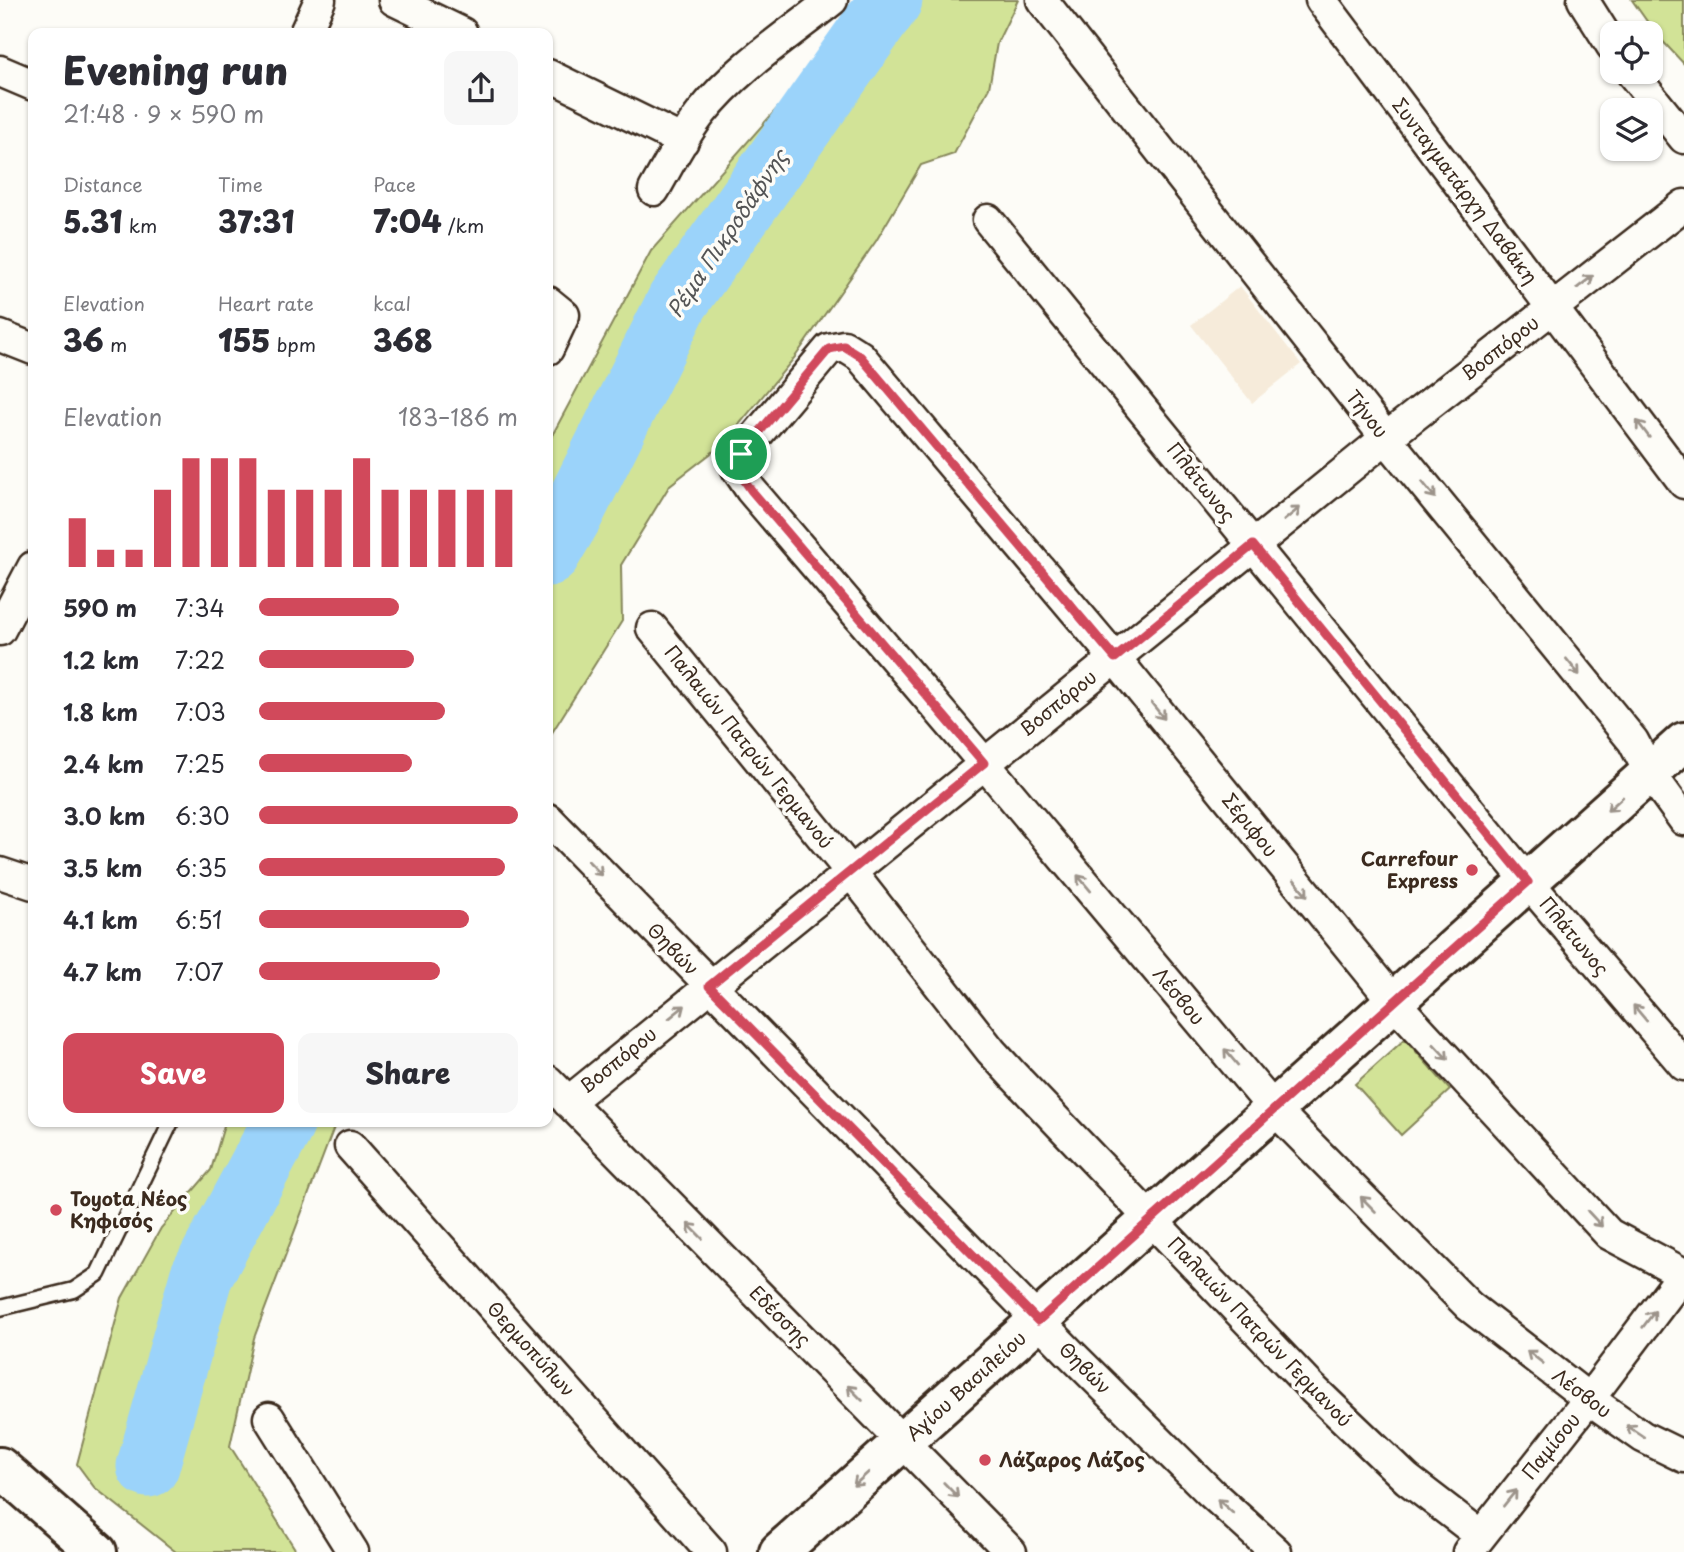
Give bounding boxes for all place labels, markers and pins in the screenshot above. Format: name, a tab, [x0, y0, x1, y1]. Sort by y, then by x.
pin	[711, 424, 771, 484]
place label: Carrefour Express	[1361, 844, 1458, 894]
marker: Carrefour Express	[1464, 862, 1480, 878]
place label: Toyota Νέος Κηφισός	[70, 1184, 187, 1234]
marker: Toyota Νέος Κηφισός	[48, 1202, 64, 1218]
place label: Λάζαρος Λάζος	[999, 1445, 1145, 1473]
marker: Λάζαρος Λάζος	[977, 1452, 993, 1468]

